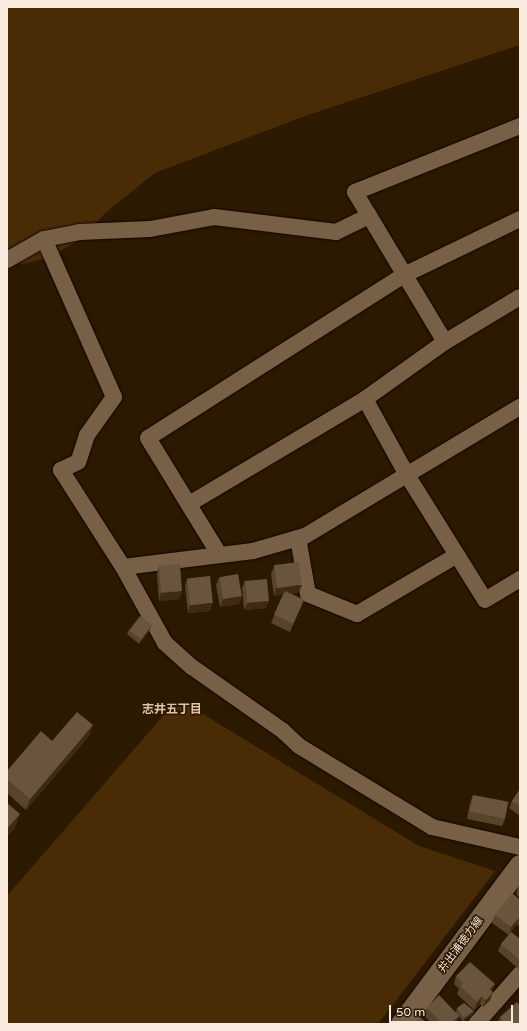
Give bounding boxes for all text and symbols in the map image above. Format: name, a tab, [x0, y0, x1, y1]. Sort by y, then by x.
district label: 志井五丁目	[142, 703, 202, 717]
street label: 井出浦徳力線	[436, 915, 486, 975]
scale bar	[391, 997, 515, 1023]
text: 50 m	[396, 1005, 425, 1019]

